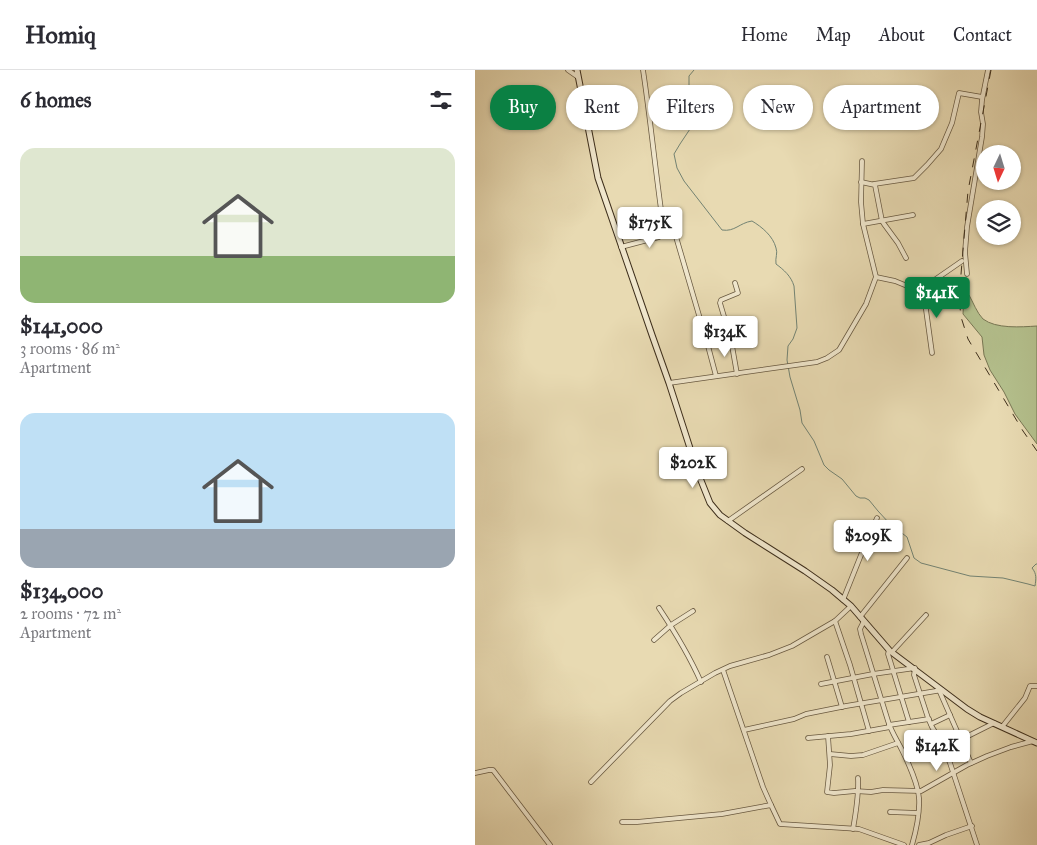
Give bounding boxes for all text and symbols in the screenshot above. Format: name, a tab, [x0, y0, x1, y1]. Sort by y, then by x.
text: Homiq	[25, 20, 96, 50]
text: Home	[741, 24, 788, 46]
text: Map	[816, 24, 851, 46]
text: About	[879, 24, 925, 46]
text: Contact	[953, 24, 1012, 46]
chip: Buy	[490, 85, 556, 130]
chip: Rent	[566, 85, 638, 130]
chip: Filters	[648, 85, 733, 130]
chip: New	[743, 85, 813, 130]
chip: Apartment	[823, 85, 939, 130]
icon: filters	[427, 86, 455, 114]
text: 6 homes	[20, 87, 92, 113]
north arrow	[976, 145, 1021, 190]
map controls	[976, 145, 1021, 245]
icon: home	[193, 181, 283, 271]
button: layers	[976, 200, 1021, 245]
pin: $175K	[615, 206, 685, 249]
text: $175K	[628, 213, 672, 232]
pin: $141K	[902, 276, 972, 319]
text: $141K	[916, 283, 958, 302]
text: $141,000	[20, 313, 103, 339]
pin: $134K	[690, 316, 760, 358]
text: $134K	[704, 322, 746, 341]
text: 3 rooms · 86 m²	[20, 339, 120, 358]
text: Apartment	[20, 358, 92, 377]
icon: home	[193, 446, 283, 536]
pin: $202K	[658, 446, 728, 489]
text: $202K	[670, 453, 716, 472]
pin: $209K	[833, 520, 903, 562]
text: $209K	[845, 526, 891, 545]
text: $134,000	[20, 578, 104, 604]
text: 2 rooms · 72 m²	[20, 604, 121, 623]
text: Apartment	[20, 623, 92, 642]
pin: $142K	[902, 730, 972, 772]
text: $142K	[915, 736, 959, 755]

